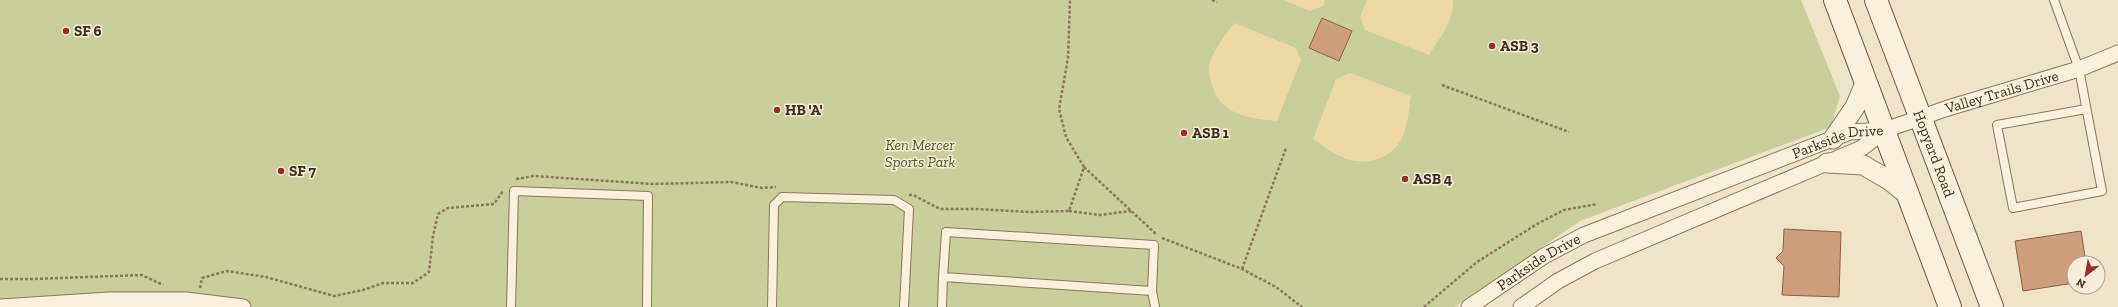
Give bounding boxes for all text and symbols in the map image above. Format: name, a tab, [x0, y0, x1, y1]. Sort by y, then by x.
place label: SF 6	[74, 22, 101, 40]
marker: SF 6	[61, 26, 71, 36]
place label: ASB 3	[1500, 37, 1539, 55]
marker: ASB 3	[1487, 41, 1497, 51]
street label: Valley Trails Drive	[1942, 67, 2061, 118]
place label: HB 'A'	[785, 101, 823, 119]
marker: HB 'A'	[772, 105, 782, 115]
street label: Hopyard Road	[1909, 107, 1959, 200]
street label: Parkside Drive	[1789, 121, 1884, 163]
place label: ASB 1	[1192, 124, 1229, 142]
marker: ASB 1	[1179, 128, 1189, 138]
park label: Ken Mercer Sports Park	[885, 136, 955, 171]
place label: SF 7	[289, 162, 316, 180]
marker: SF 7	[276, 166, 286, 176]
place label: ASB 4	[1413, 170, 1453, 188]
marker: ASB 4	[1400, 174, 1410, 184]
street label: Parkside Drive	[1493, 230, 1583, 294]
north arrow	[2066, 255, 2106, 295]
text: N	[2074, 275, 2088, 291]

